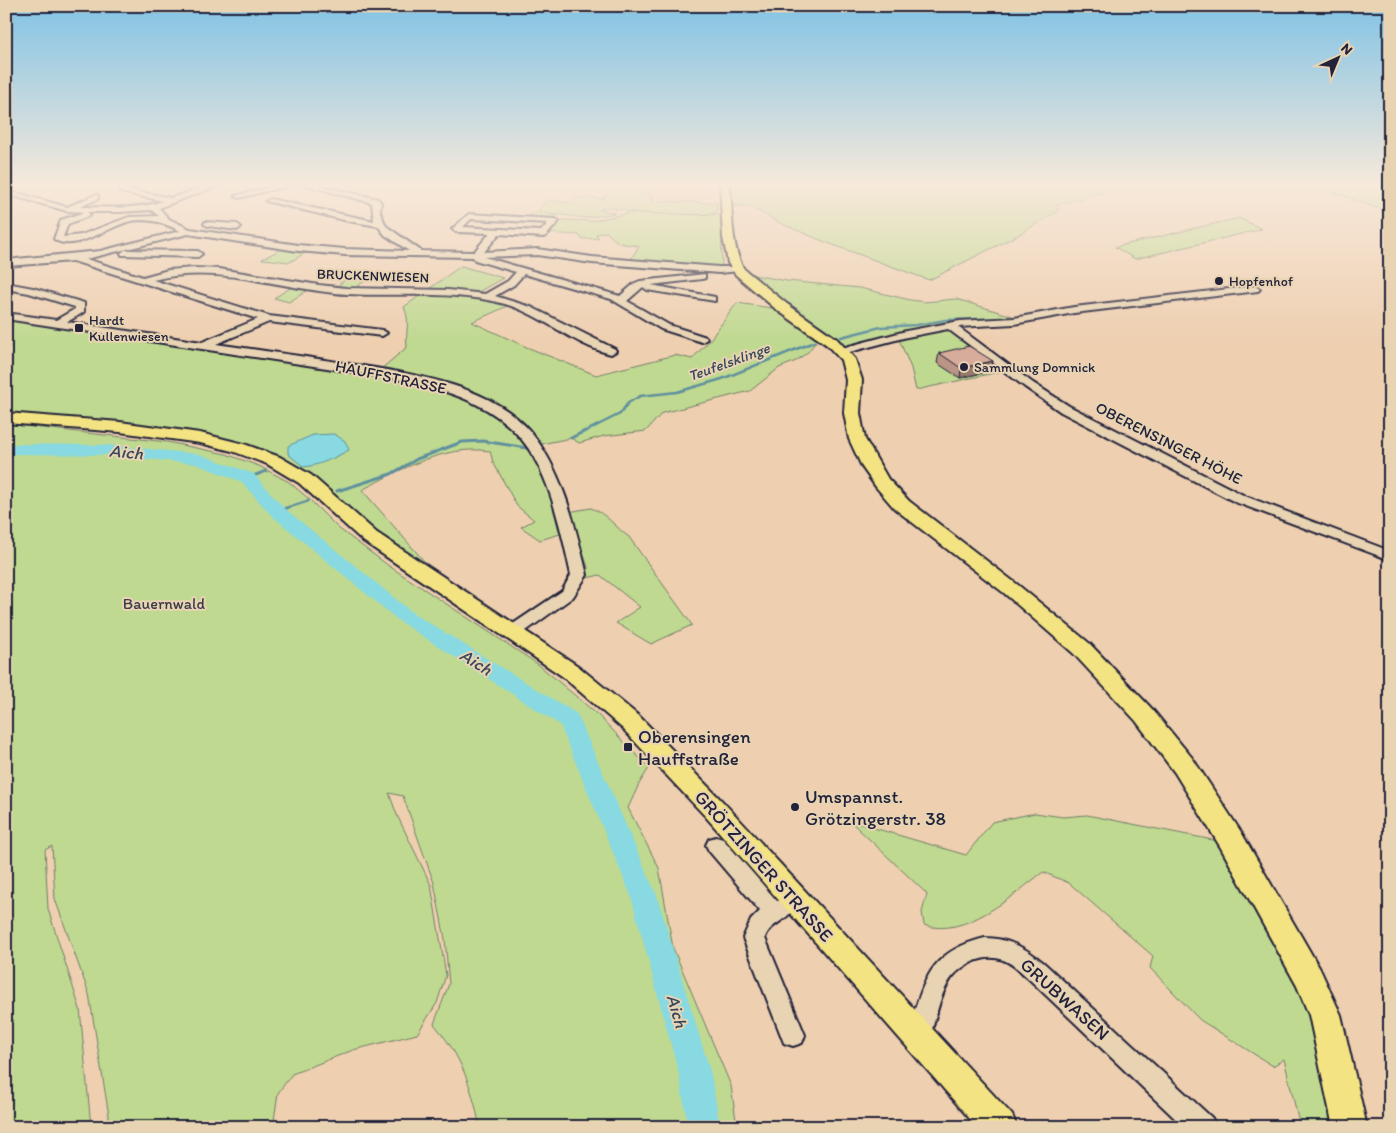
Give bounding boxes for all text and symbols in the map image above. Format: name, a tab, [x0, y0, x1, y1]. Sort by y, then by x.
north arrow	[1314, 32, 1364, 82]
text: N	[1337, 40, 1356, 58]
street label: BRUCKENWIESEN	[317, 266, 429, 286]
place label: Hopfenhof	[1229, 273, 1294, 290]
marker: Hopfenhof	[1213, 275, 1225, 287]
place label: Hardt Kullenwiesen	[89, 312, 169, 345]
marker: Hardt Kullenwiesen	[73, 322, 85, 334]
water label: Teufelsklinge	[686, 339, 773, 385]
street label: HAUFFSTRASSE	[334, 356, 449, 398]
place label: Sammlung Domnick	[974, 359, 1096, 376]
marker: Sammlung Domnick	[958, 361, 970, 373]
street label: OBERENSINGER HÖHE	[1092, 398, 1246, 488]
water label: Aich	[108, 440, 145, 464]
park label: Bauernwald	[123, 594, 206, 613]
water label: Aich	[456, 644, 497, 681]
place label: Oberensingen Hauffstraße	[638, 725, 751, 770]
marker: Oberensingen Hauffstraße	[622, 741, 634, 753]
street label: GRÖTZINGER STRASSE	[690, 785, 838, 947]
place label: Umspannst. Grötzingerstr. 38	[805, 785, 946, 830]
marker: Umspannst. Grötzingerstr. 38	[789, 801, 801, 813]
street label: GRUBWASEN	[1016, 953, 1114, 1045]
water label: Aich	[662, 992, 692, 1031]

